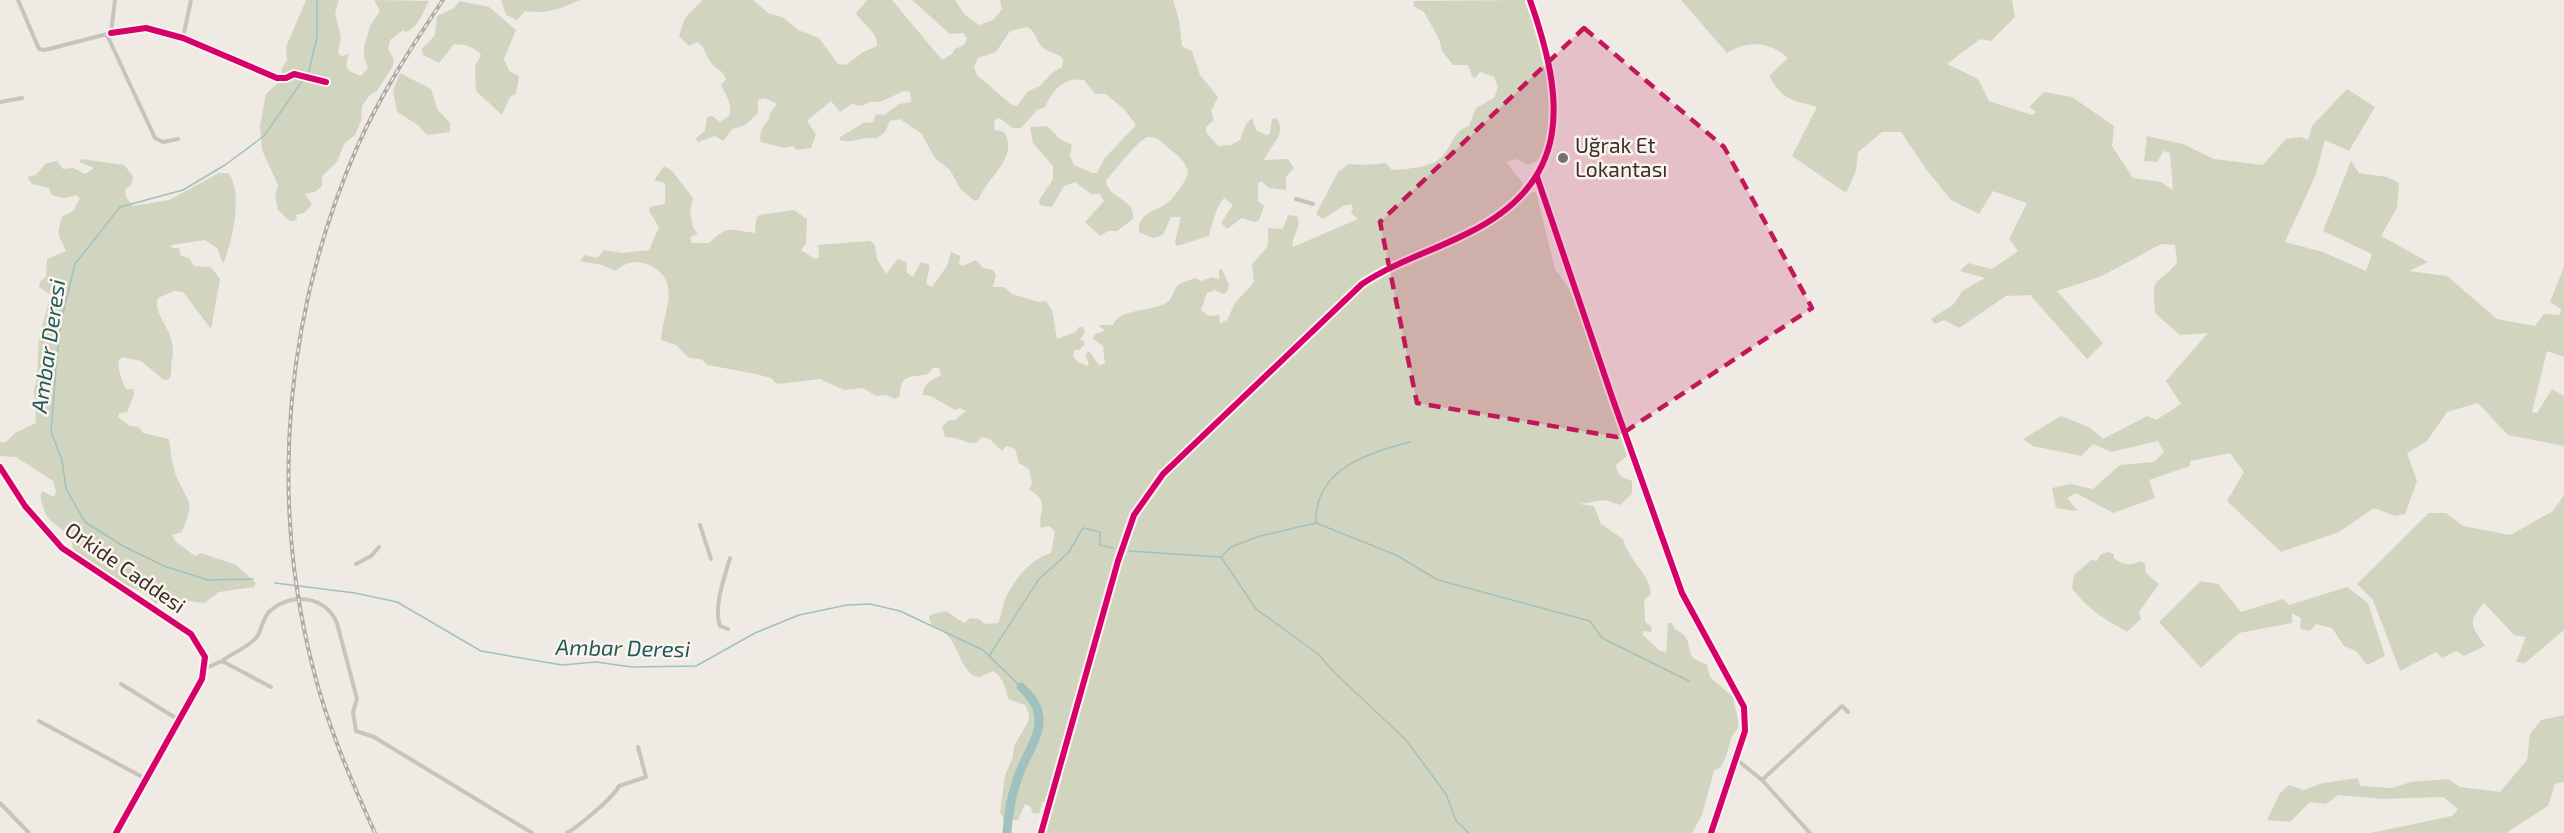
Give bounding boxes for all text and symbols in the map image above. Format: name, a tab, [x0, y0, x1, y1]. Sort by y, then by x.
place label: Uğrak Et Lokantası	[1575, 132, 1668, 181]
marker: Uğrak Et Lokantası	[1556, 151, 1570, 165]
water label: Ambar Deresi	[25, 277, 69, 415]
street label: Orkide Caddesi	[61, 516, 191, 617]
water label: Ambar Deresi	[555, 633, 690, 661]

